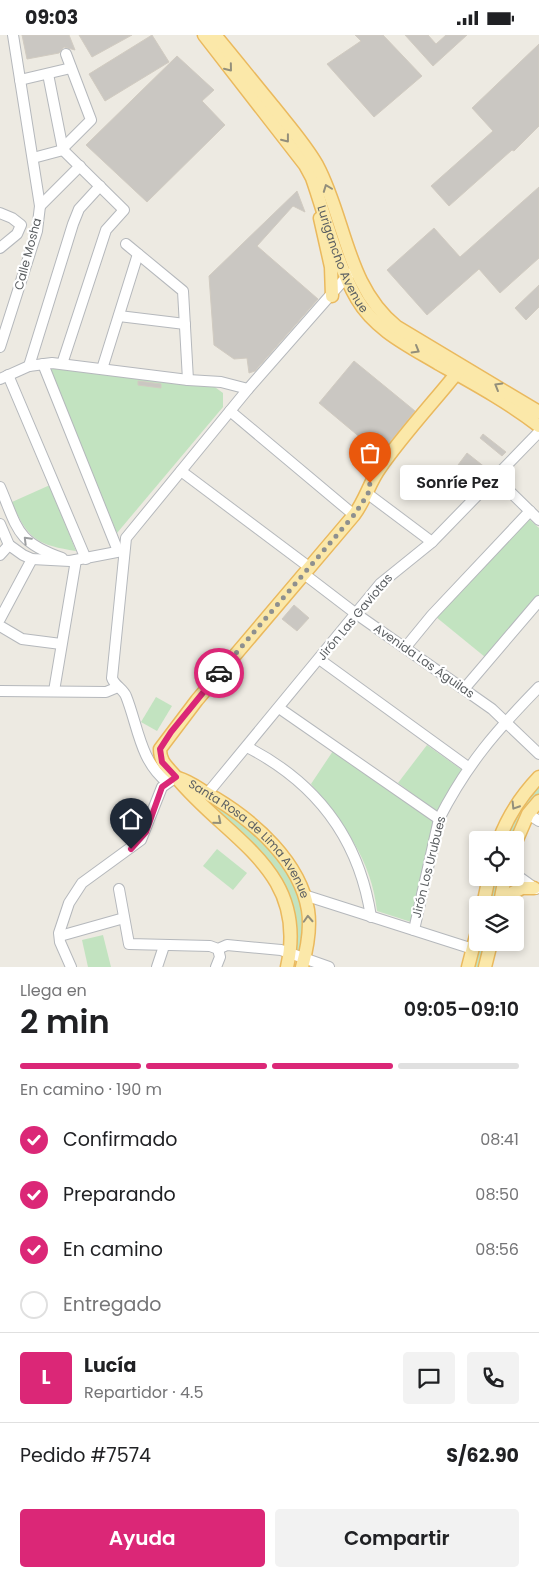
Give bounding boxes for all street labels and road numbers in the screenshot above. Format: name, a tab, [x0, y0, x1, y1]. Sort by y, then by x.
street label: Lurigancho Avenue	[313, 203, 373, 316]
street label: Calle Mosha	[10, 216, 45, 292]
street label: Jirón Las Gaviotas	[313, 570, 396, 664]
street label: Avenida Las Águilas	[371, 619, 478, 702]
street label: Santa Rosa de Lima Avenue	[186, 775, 314, 900]
street label: Jirón Los Urubues	[408, 814, 449, 920]

